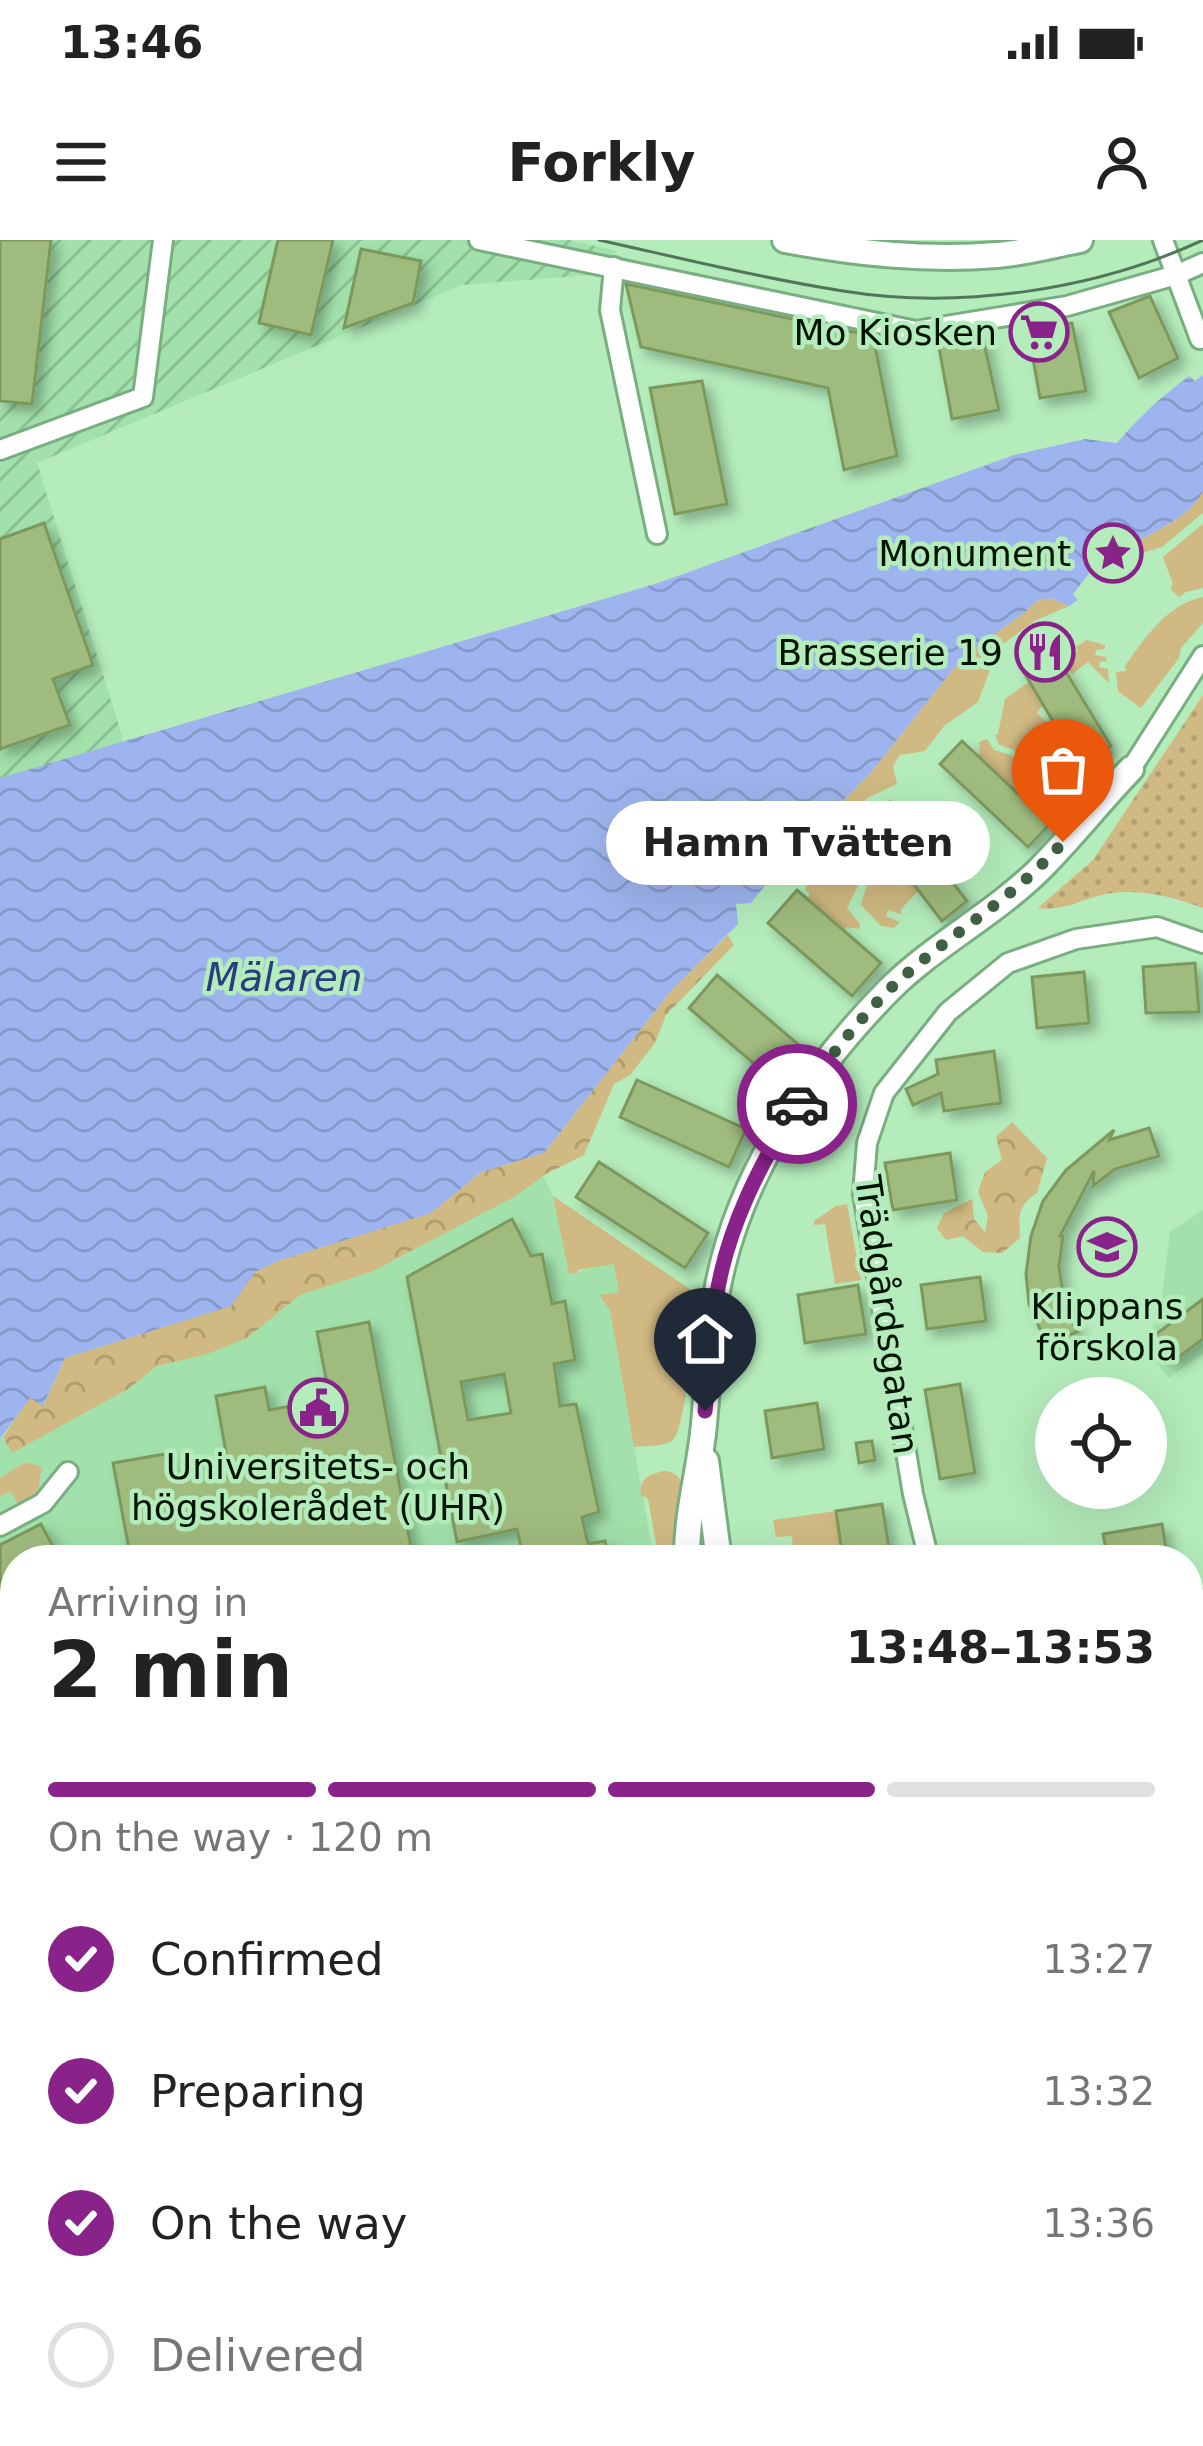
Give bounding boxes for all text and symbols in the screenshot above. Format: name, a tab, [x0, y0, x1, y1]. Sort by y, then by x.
text: 13:46	[60, 16, 203, 69]
icon: menu	[48, 129, 114, 195]
icon: person	[1089, 129, 1155, 195]
text: Forkly	[507, 131, 696, 194]
supermarket icon: Mo Kiosken	[1008, 301, 1070, 363]
place label: Mo Kiosken	[794, 312, 997, 353]
place icon: Monument	[1082, 522, 1144, 584]
place label: Monument	[878, 533, 1071, 574]
restaurant icon: Brasserie 19	[1014, 621, 1076, 683]
place label: Brasserie 19	[778, 632, 1003, 673]
pin	[1012, 719, 1114, 842]
icon: bag	[1030, 737, 1096, 803]
callout: Hamn Tvätten	[607, 800, 991, 884]
text: Hamn Tvätten	[643, 820, 953, 865]
water label: Mälaren	[205, 955, 363, 1000]
courier	[737, 1044, 857, 1164]
icon: car	[764, 1071, 830, 1137]
street label: Trädgårdsgatan	[847, 1172, 927, 1457]
school or university icon: Klippans förskola	[1076, 1216, 1138, 1278]
place label: Klippans förskola	[1031, 1286, 1183, 1368]
pin	[654, 1288, 756, 1411]
icon: home	[672, 1306, 738, 1372]
public building icon: Universitets- och högskolerådet (UHR)	[287, 1377, 349, 1439]
map controls	[1035, 1377, 1167, 1509]
button: locate	[1035, 1377, 1167, 1509]
place label: Universitets- och högskolerådet (UHR)	[131, 1446, 505, 1528]
text: Arriving in	[48, 1580, 248, 1625]
text: 13:48–13:53	[846, 1621, 1155, 1674]
text: 2 min	[48, 1625, 293, 1715]
text: On the way · 120 m	[48, 1815, 433, 1860]
icon: check	[48, 1926, 114, 1992]
text: Confirmed	[150, 1933, 384, 1986]
text: 13:27	[1043, 1937, 1155, 1982]
icon: check	[48, 2058, 114, 2124]
text: Preparing	[150, 2065, 366, 2118]
text: 13:32	[1043, 2069, 1155, 2114]
icon: check	[48, 2190, 114, 2256]
text: On the way	[150, 2197, 407, 2250]
text: 13:36	[1043, 2201, 1155, 2246]
text: Delivered	[150, 2329, 365, 2382]

